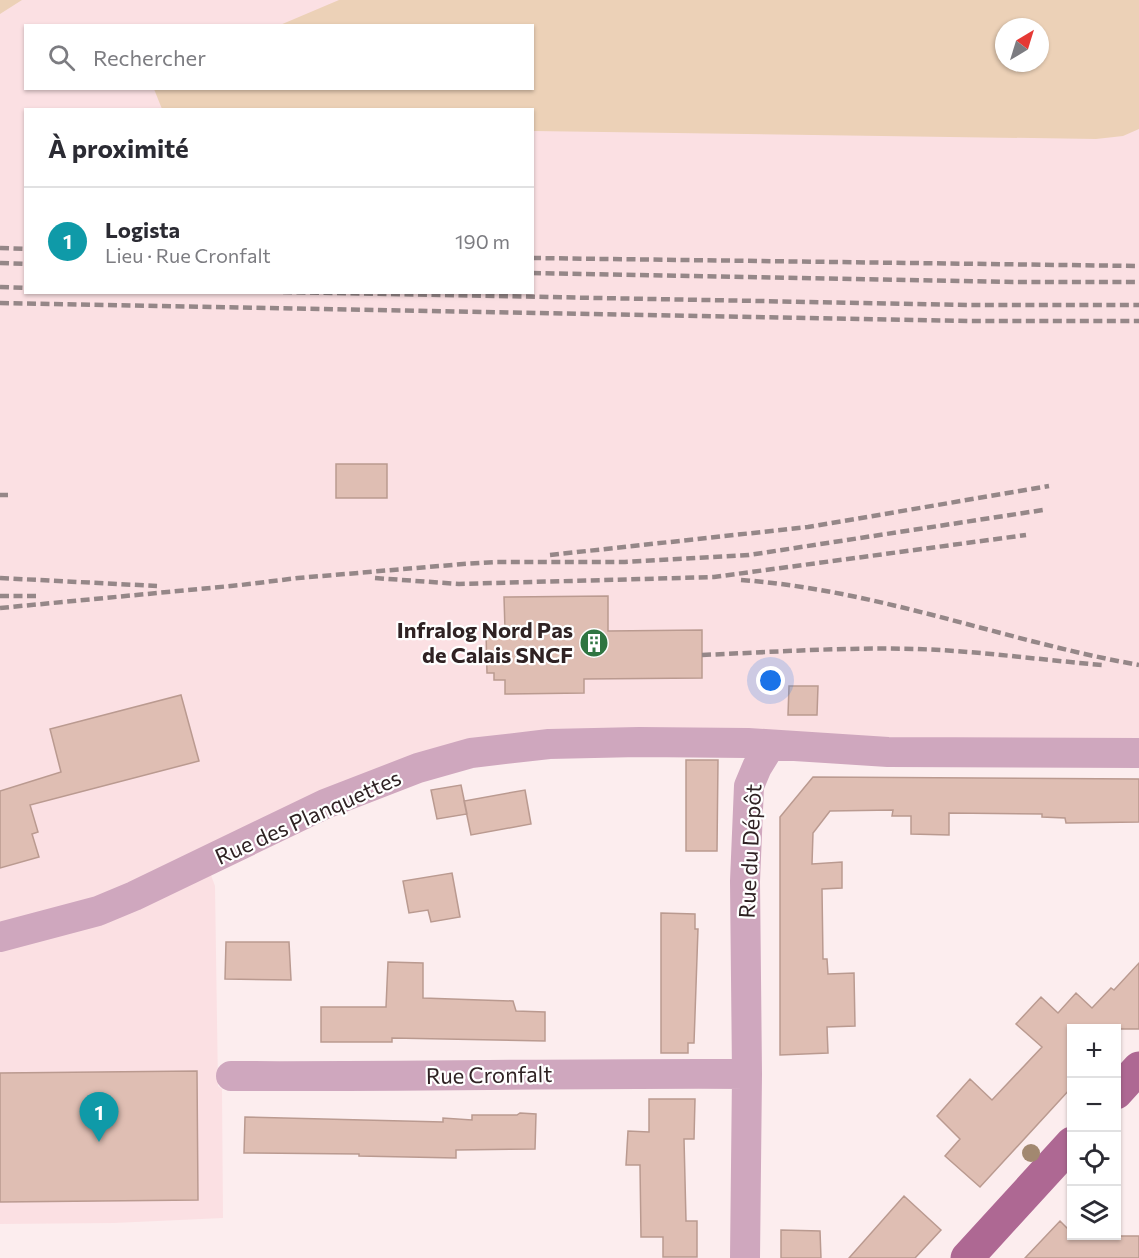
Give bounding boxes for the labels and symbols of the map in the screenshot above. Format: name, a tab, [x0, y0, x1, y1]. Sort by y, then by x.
north arrow	[995, 18, 1049, 72]
place label: Infralog Nord Pas de Calais SNCF	[397, 616, 573, 668]
building icon: Infralog Nord Pas de Calais SNCF	[578, 627, 610, 659]
your location	[756, 666, 785, 695]
street label: Rue des Planquettes	[211, 763, 405, 870]
street label: Rue du Dépôt	[732, 783, 767, 919]
street label: Rue Cronfalt	[425, 1060, 552, 1089]
pin: 1	[80, 1092, 118, 1142]

